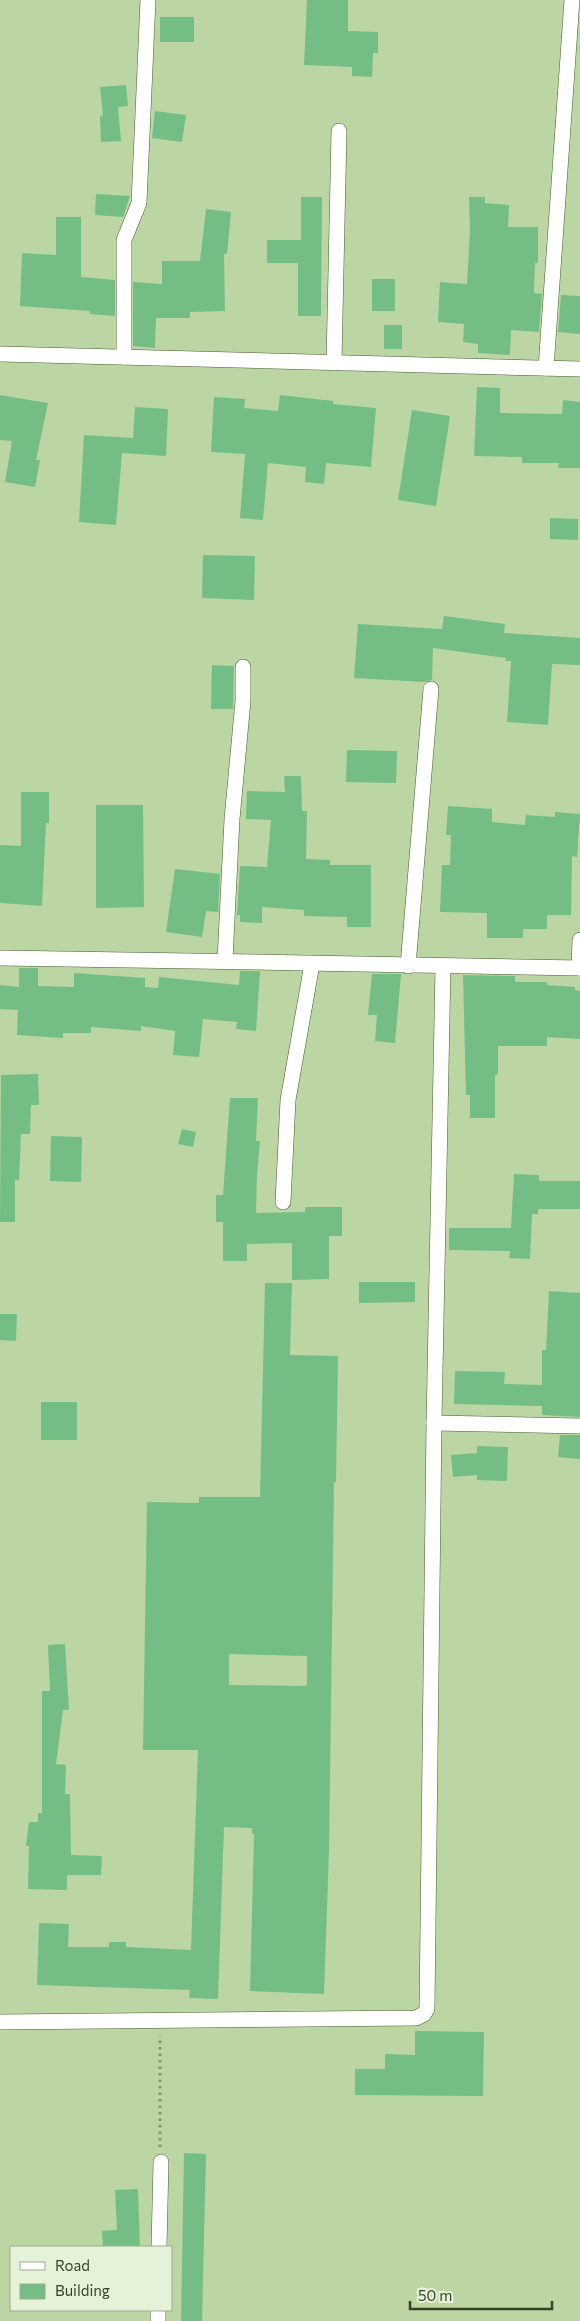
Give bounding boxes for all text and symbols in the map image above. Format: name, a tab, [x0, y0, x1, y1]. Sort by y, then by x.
legend	[10, 2246, 172, 2311]
text: Road	[55, 2256, 90, 2274]
scale bar	[410, 2278, 552, 2310]
text: Building	[55, 2281, 110, 2299]
text: 50 m	[418, 2286, 452, 2304]

